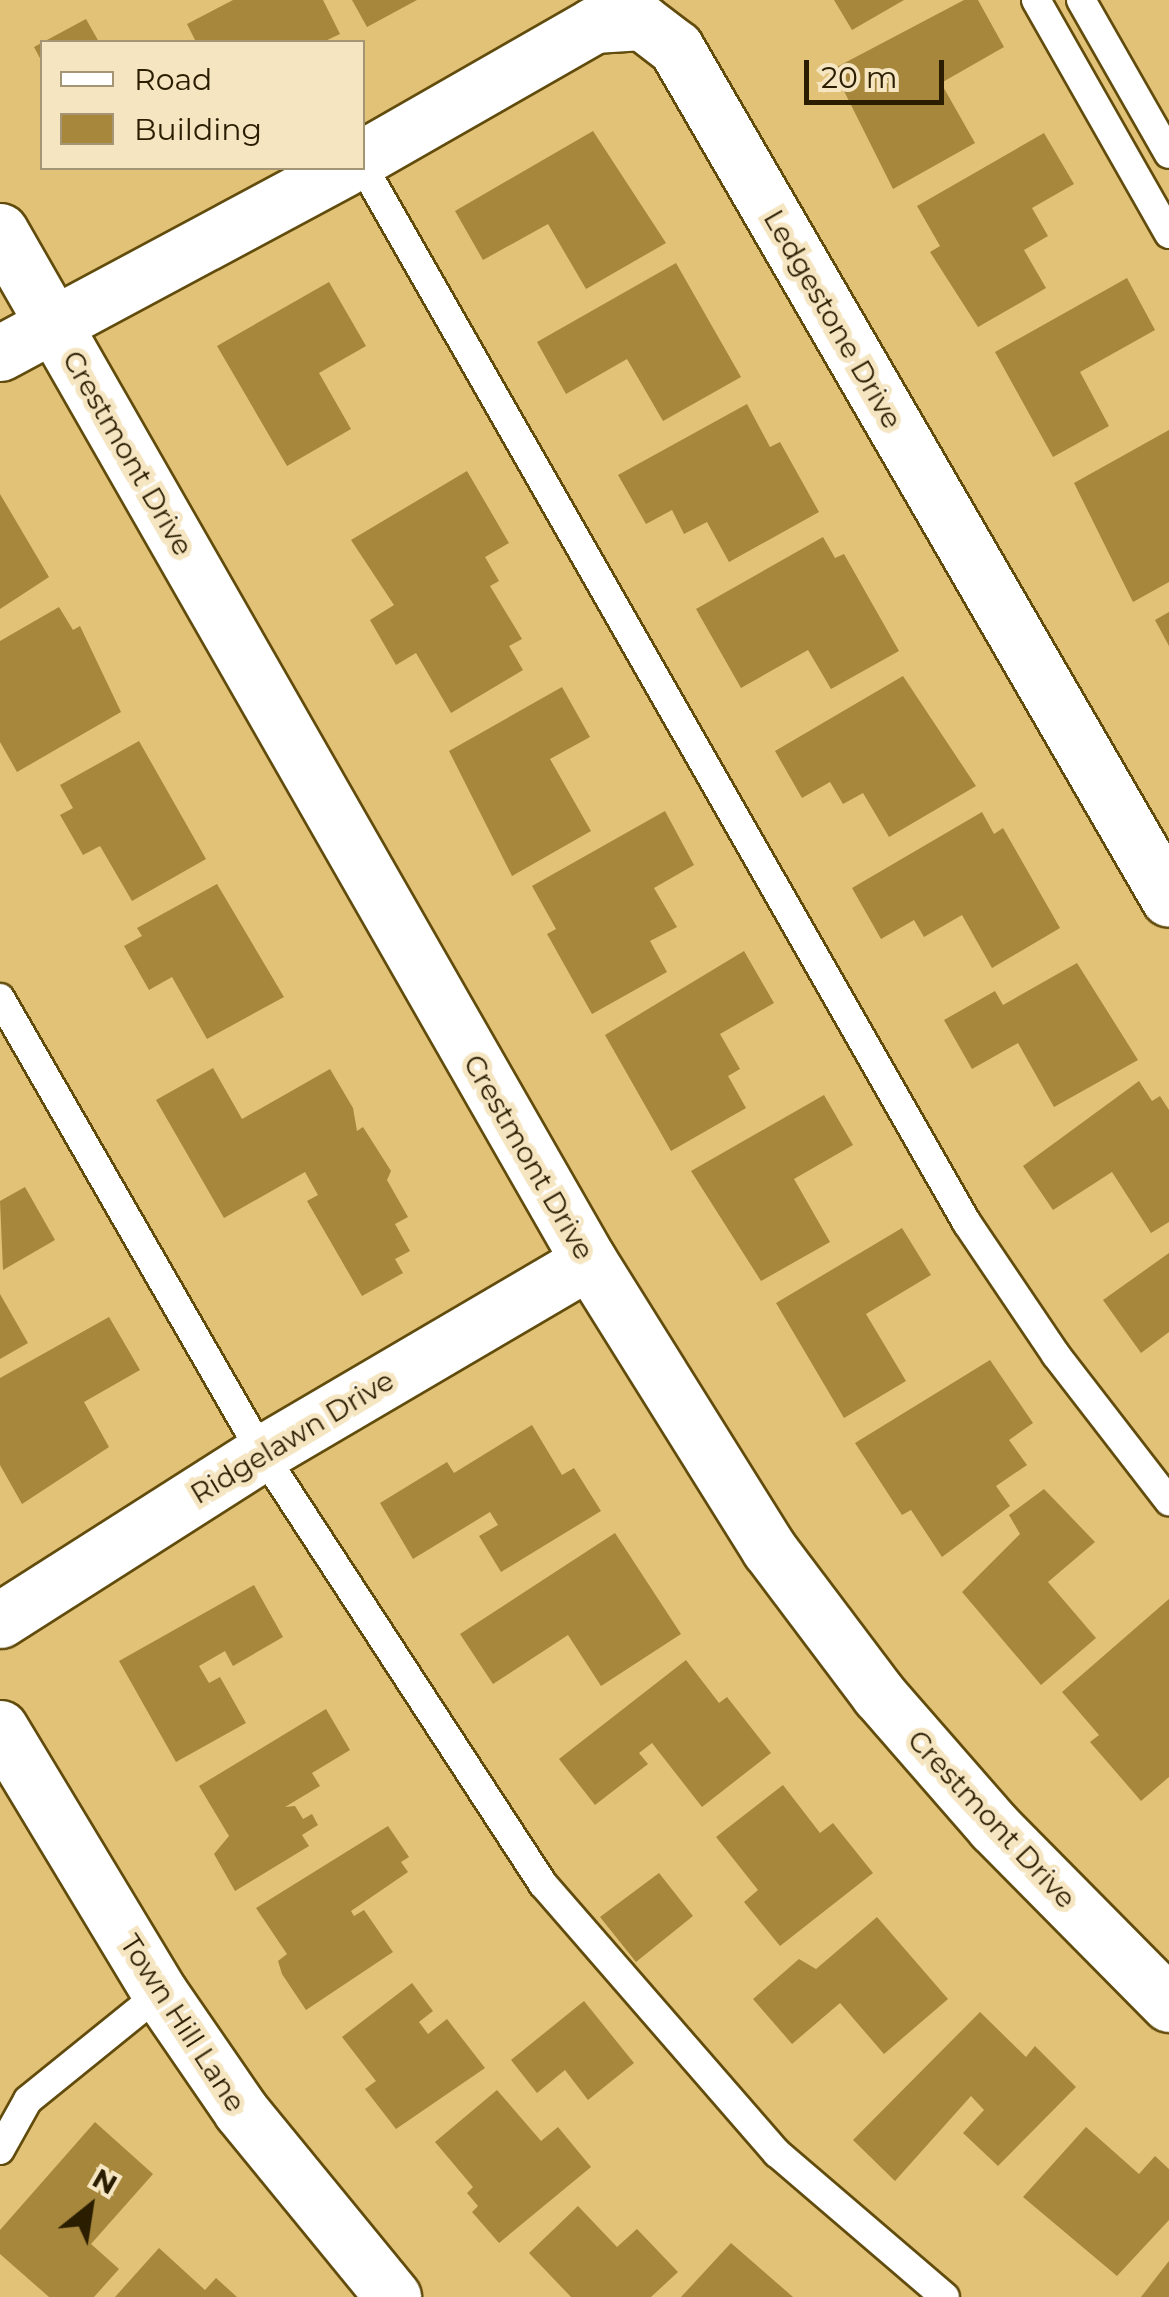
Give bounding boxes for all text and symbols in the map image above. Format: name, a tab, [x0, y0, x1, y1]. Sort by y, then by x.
legend	[40, 40, 365, 170]
scale bar	[809, 40, 949, 102]
text: 20 m	[821, 59, 898, 96]
text: Road	[134, 61, 212, 98]
text: Building	[134, 111, 262, 148]
street label: Ledgestone Drive	[757, 204, 909, 434]
street label: Crestmont Drive	[56, 345, 200, 561]
street label: Crestmont Drive	[457, 1049, 601, 1265]
street label: Ridgelawn Drive	[184, 1363, 400, 1511]
street label: Crestmont Drive	[901, 1723, 1083, 1915]
street label: Town Hill Lane	[113, 1928, 253, 2118]
north arrow	[40, 2157, 140, 2257]
text: N	[87, 2161, 123, 2201]

